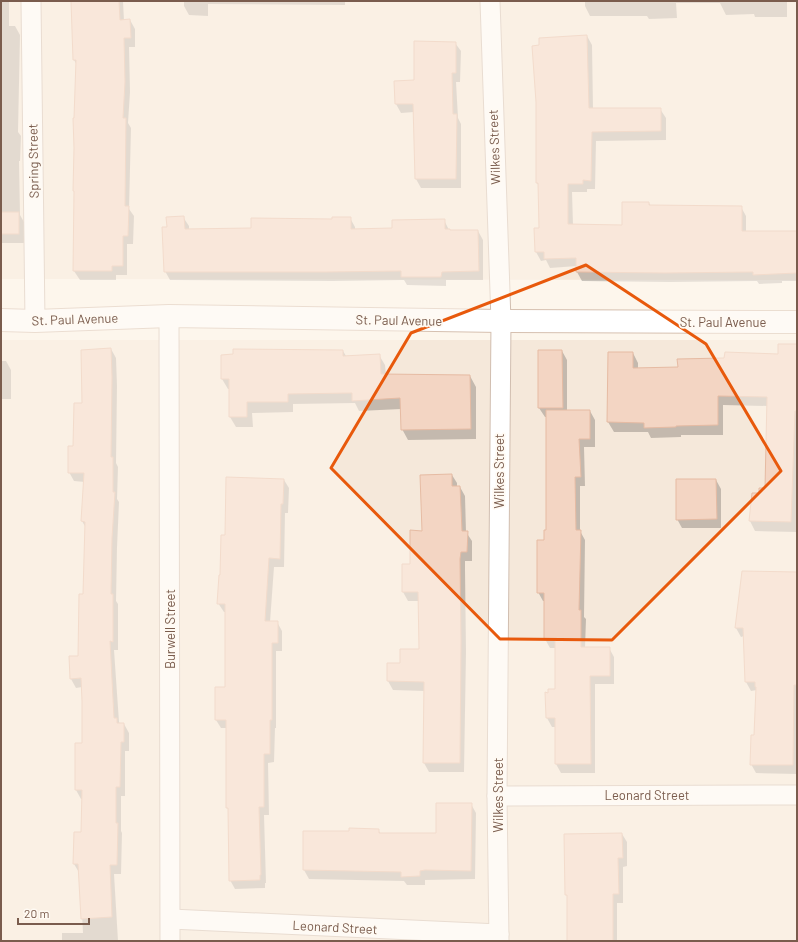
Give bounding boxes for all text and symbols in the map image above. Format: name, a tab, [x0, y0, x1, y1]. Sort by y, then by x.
street label: Wilkes Street	[485, 109, 503, 185]
street label: Spring Street	[24, 123, 42, 199]
street label: St. Paul Avenue	[31, 309, 119, 329]
street label: St. Paul Avenue	[356, 311, 443, 329]
street label: St. Paul Avenue	[680, 314, 766, 330]
street label: Wilkes Street	[491, 433, 507, 509]
street label: Burwell Street	[162, 589, 178, 669]
street label: Wilkes Street	[490, 757, 506, 833]
street label: Leonard Street	[605, 787, 689, 803]
scale bar	[18, 900, 89, 926]
text: 20 m	[24, 906, 50, 920]
street label: Leonard Street	[292, 917, 378, 937]

